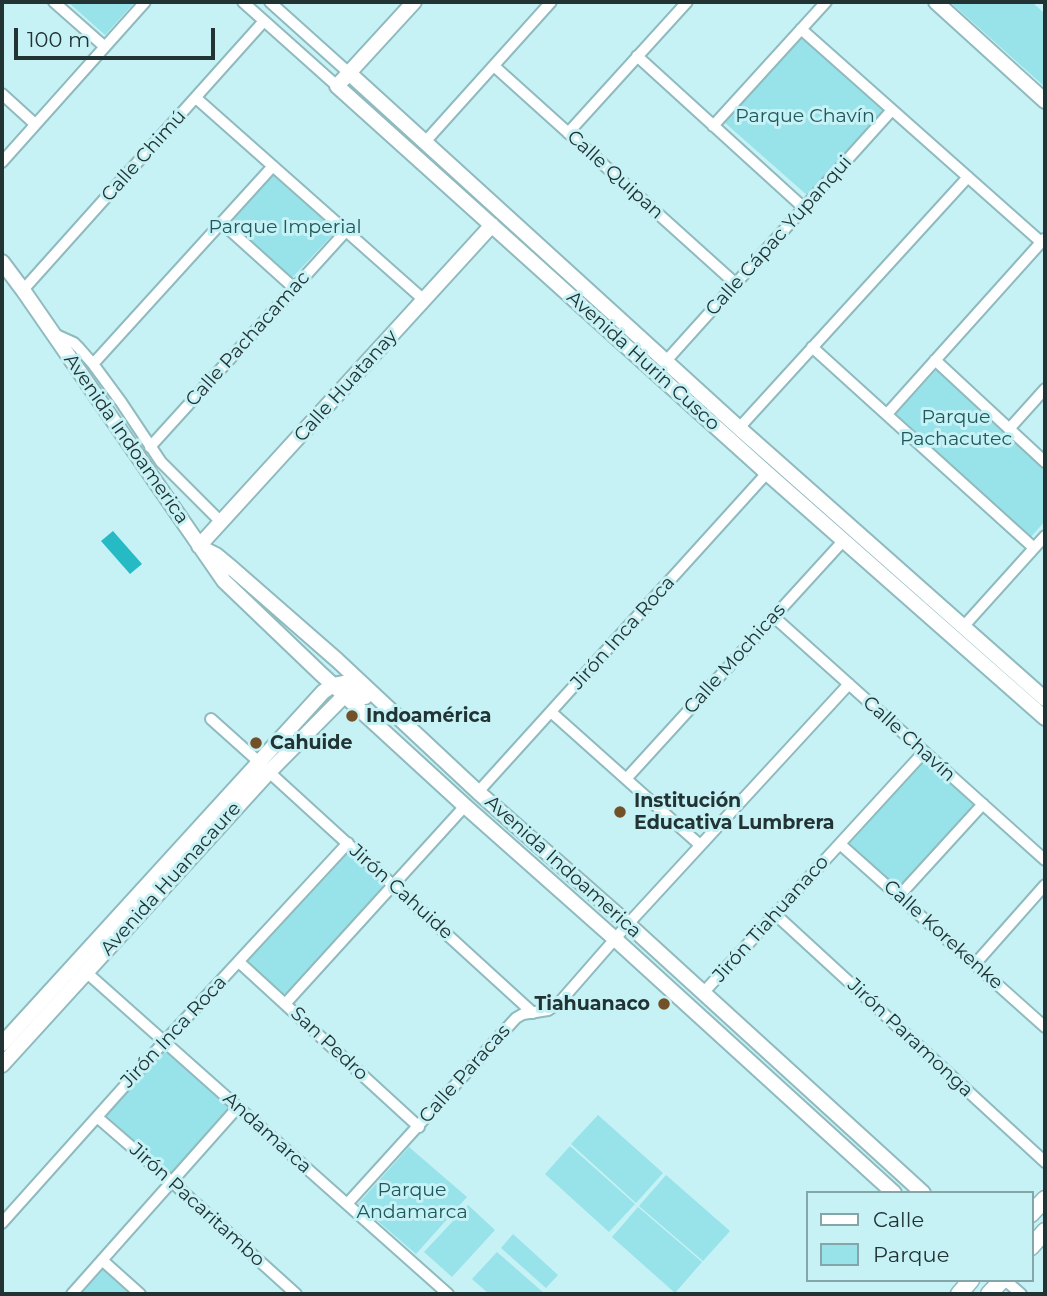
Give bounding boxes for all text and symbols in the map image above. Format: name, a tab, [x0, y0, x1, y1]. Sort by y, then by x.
scale bar	[18, 14, 219, 58]
text: 100 m	[27, 27, 90, 52]
street label: Calle Chimú	[97, 105, 191, 207]
park label: Parque Chavín	[735, 105, 875, 127]
street label: Calle Quipan	[562, 126, 668, 224]
street label: Calle Cápac Yupanqui	[701, 151, 857, 321]
park label: Parque Imperial	[208, 216, 362, 238]
street label: Calle Pachacamac	[181, 267, 315, 411]
street label: Avenida Hurin Cusco	[562, 286, 724, 436]
street label: Calle Huatanay	[290, 325, 402, 447]
street label: Avenida Indoamerica	[59, 350, 193, 528]
park label: Parque Pachacutec	[900, 406, 1012, 450]
street label: Jirón Inca Roca	[566, 572, 680, 694]
street label: Calle Mochicas	[679, 599, 791, 719]
street label: Calle Chavín	[858, 691, 960, 787]
place label: Indoamérica	[366, 705, 491, 727]
marker: Indoamérica	[344, 708, 360, 724]
place label: Cahuide	[270, 732, 352, 754]
marker: Cahuide	[248, 735, 264, 751]
place label: Institución Educativa Lumbrera	[634, 790, 835, 834]
street label: Avenida Indoamerica	[480, 791, 646, 943]
street label: Avenida Huanacaure	[96, 798, 246, 960]
marker: Institución Educativa Lumbrera	[612, 804, 628, 820]
street label: Jirón Cahuide	[345, 840, 457, 944]
street label: Jirón Tiahuanaco	[708, 851, 834, 987]
street label: Calle Korekenke	[879, 875, 1007, 995]
street label: Jirón Inca Roca	[116, 971, 232, 1093]
street label: Jirón Paramonga	[842, 974, 978, 1102]
place label: Tiahuanaco	[534, 993, 650, 1015]
marker: Tiahuanaco	[656, 996, 672, 1012]
street label: San Pedro	[285, 1002, 373, 1086]
street label: Calle Paracas	[415, 1020, 515, 1128]
street label: Andamarca	[218, 1087, 316, 1179]
street label: Jirón Pacaritambo	[125, 1138, 269, 1272]
park label: Parque Andamarca	[356, 1179, 468, 1223]
legend	[806, 1191, 1033, 1282]
text: Calle	[873, 1207, 924, 1232]
text: Parque	[873, 1242, 949, 1267]

